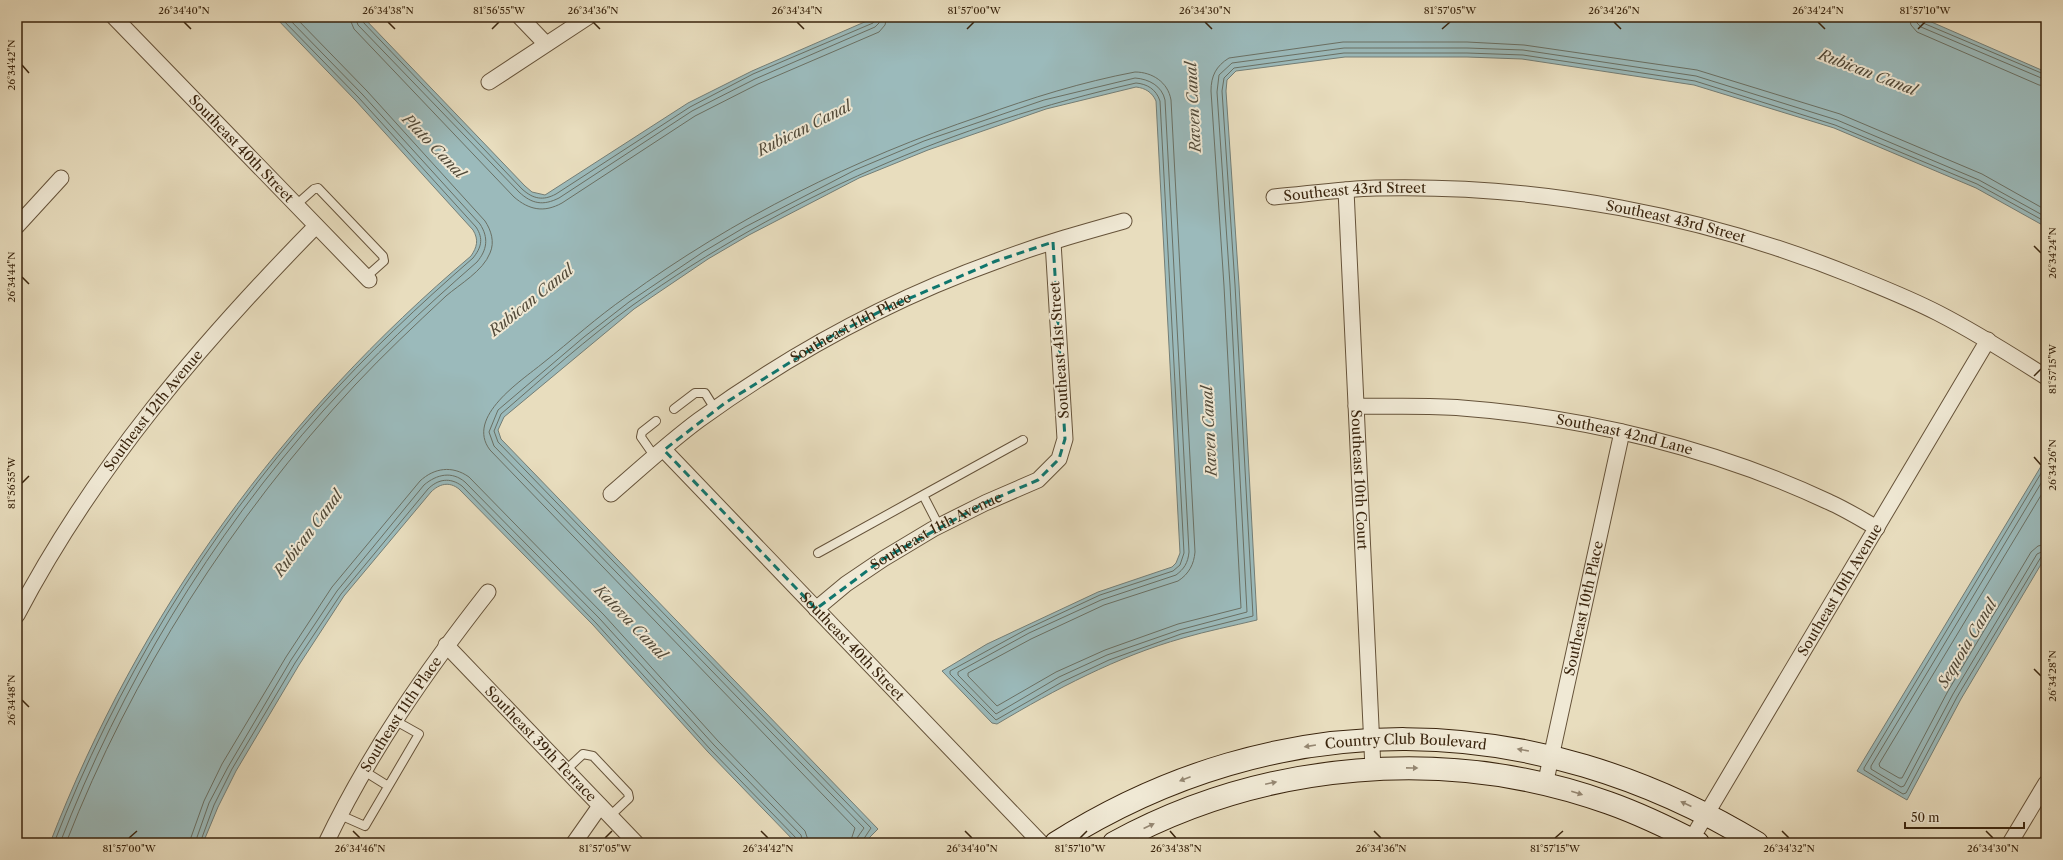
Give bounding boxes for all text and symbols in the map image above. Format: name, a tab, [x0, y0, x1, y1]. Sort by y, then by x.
text: 26°34'40"N	[158, 4, 210, 17]
text: 26°34'38"N	[362, 4, 414, 17]
text: 81°56'55"W	[473, 4, 526, 17]
text: 26°34'36"N	[567, 4, 619, 17]
text: 26°34'34"N	[771, 4, 823, 17]
text: 81°57'00"W	[947, 4, 1002, 17]
text: 26°34'30"N	[1179, 4, 1231, 17]
text: 81°57'05"W	[1424, 4, 1477, 17]
text: 26°34'26"N	[1588, 4, 1640, 17]
text: 26°34'24"N	[1792, 4, 1844, 17]
text: 81°57'10"W	[1899, 4, 1952, 17]
text: 26°34'42"N	[5, 39, 18, 91]
water label: Rubican Canal	[1815, 44, 1922, 100]
water label: Raven Canal	[1181, 59, 1205, 154]
street label: Southeast 40th Street	[185, 91, 298, 206]
water label: Rubican Canal	[753, 95, 856, 160]
water label: Plato Canal	[398, 109, 471, 184]
street label: Southeast 43rd Street	[1283, 179, 1426, 205]
street label: Southeast 43rd Street	[1605, 196, 1748, 247]
text: 26°34'24"N	[2046, 227, 2059, 279]
text: 26°34'44"N	[5, 252, 18, 303]
water label: Rubican Canal	[484, 259, 579, 341]
street label: Southeast 41st Street	[1045, 281, 1073, 419]
street label: Southeast 11th Place	[787, 288, 914, 367]
text: 81°57'15"W	[2046, 343, 2059, 394]
street label: Southeast 12th Avenue	[100, 346, 207, 475]
water label: Raven Canal	[1197, 383, 1221, 478]
street label: Southeast 10th Court	[1347, 409, 1372, 550]
street label: Southeast 42nd Lane	[1555, 410, 1695, 459]
text: 26°34'26"N	[2046, 439, 2059, 491]
text: 81°56'55"W	[5, 456, 18, 509]
water label: Rubican Canal	[269, 484, 348, 581]
street label: Southeast 11th Avenue	[867, 488, 1005, 574]
street label: Southeast 10th Avenue	[1793, 520, 1886, 659]
street label: Southeast 10th Place	[1560, 539, 1607, 677]
water label: Katova Canal	[590, 580, 673, 665]
street label: Southeast 40th Street	[796, 588, 908, 704]
water label: Sequoia Canal	[1933, 593, 2002, 692]
text: 26°34'28"N	[2046, 650, 2059, 702]
street label: Southeast 11th Place	[357, 653, 445, 775]
text: 26°34'48"N	[5, 674, 18, 726]
street label: Southeast 39th Terrace	[481, 682, 601, 806]
street label: Country Club Boulevard	[1324, 730, 1488, 754]
one-way arrow	[1304, 744, 1316, 750]
one-way arrow	[1517, 747, 1529, 753]
one-way arrow	[1406, 765, 1419, 771]
one-way arrow	[1178, 776, 1190, 782]
one-way arrow	[1265, 780, 1278, 786]
one-way arrow	[1572, 790, 1584, 796]
one-way arrow	[1681, 801, 1692, 807]
scale bar	[1905, 804, 2024, 830]
text: 50 m	[1911, 810, 1940, 825]
one-way arrow	[1143, 823, 1154, 829]
text: 81°57'00"W	[102, 842, 157, 855]
text: 26°34'46"N	[335, 842, 386, 855]
text: 81°57'05"W	[579, 842, 632, 855]
text: 26°34'42"N	[742, 842, 794, 855]
text: 26°34'40"N	[946, 842, 998, 855]
text: 81°57'10"W	[1054, 842, 1107, 855]
text: 26°34'38"N	[1150, 842, 1202, 855]
text: 26°34'36"N	[1355, 842, 1407, 855]
text: 81°57'15"W	[1530, 842, 1581, 855]
text: 26°34'32"N	[1763, 842, 1815, 855]
text: 26°34'30"N	[1967, 842, 2019, 855]

